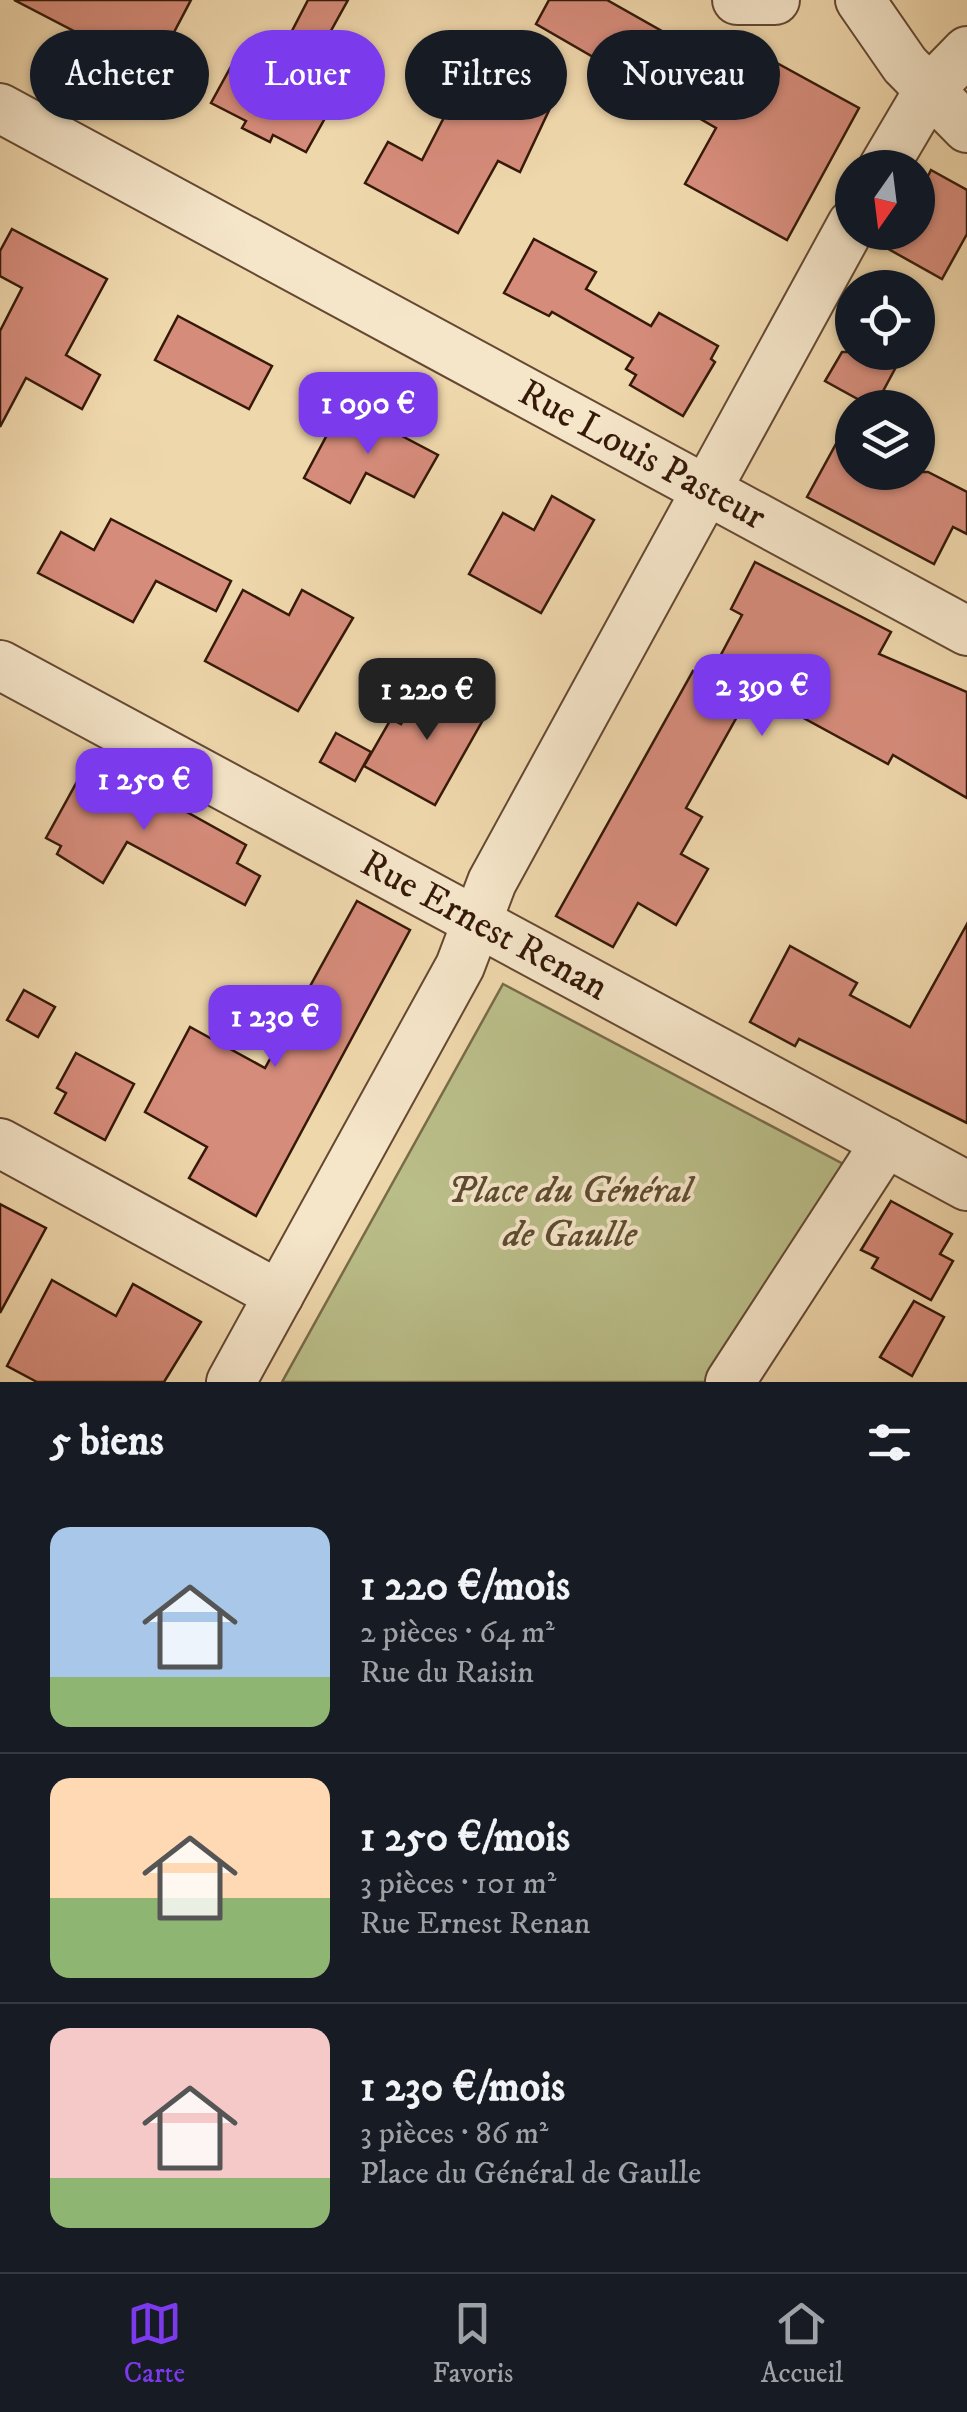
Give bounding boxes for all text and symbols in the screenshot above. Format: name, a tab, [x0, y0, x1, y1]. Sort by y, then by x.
chip: Acheter	[30, 30, 209, 120]
chip: Louer	[229, 30, 385, 120]
chip: Filtres	[405, 30, 567, 120]
chip: Nouveau	[587, 30, 780, 120]
north arrow	[835, 150, 935, 250]
map controls	[835, 150, 935, 490]
button: locate	[835, 270, 935, 370]
street label: Rue Louis Pasteur	[510, 369, 774, 542]
pin: 1 090 €	[276, 372, 460, 457]
text: 1 090 €	[321, 384, 415, 424]
button: layers	[835, 390, 935, 490]
pin: 2 390 €	[670, 654, 854, 739]
pin: 1 220 €	[335, 658, 519, 743]
text: 2 390 €	[715, 666, 809, 706]
text: 1 220 €	[381, 670, 473, 710]
pin: 1 250 €	[52, 748, 236, 833]
text: 1 250 €	[98, 760, 190, 800]
street label: Rue Ernest Renan	[352, 840, 616, 1012]
pin: 1 230 €	[183, 985, 367, 1070]
text: 1 230 €	[230, 997, 320, 1037]
park label: Place du Général de Gaulle	[448, 1167, 696, 1259]
icon: filters	[862, 1415, 917, 1470]
text: 5 biens	[50, 1416, 164, 1468]
text: 1 220 €/mois	[360, 1561, 570, 1613]
icon: home	[130, 1567, 250, 1687]
text: 2 pièces · 64 m²	[360, 1613, 555, 1653]
text: Rue du Raisin	[360, 1653, 534, 1693]
text: 1 250 €/mois	[360, 1812, 570, 1864]
icon: home	[130, 1818, 250, 1938]
text: 3 pièces · 101 m²	[360, 1864, 556, 1904]
text: Rue Ernest Renan	[360, 1904, 590, 1944]
text: 1 230 €/mois	[360, 2062, 565, 2114]
icon: home	[130, 2068, 250, 2188]
text: 3 pièces · 86 m²	[360, 2114, 548, 2154]
text: Place du Général de Gaulle	[360, 2154, 701, 2194]
tab: Carte	[124, 2296, 185, 2391]
tab: Favoris	[432, 2296, 513, 2391]
tab: Accueil	[761, 2296, 843, 2391]

